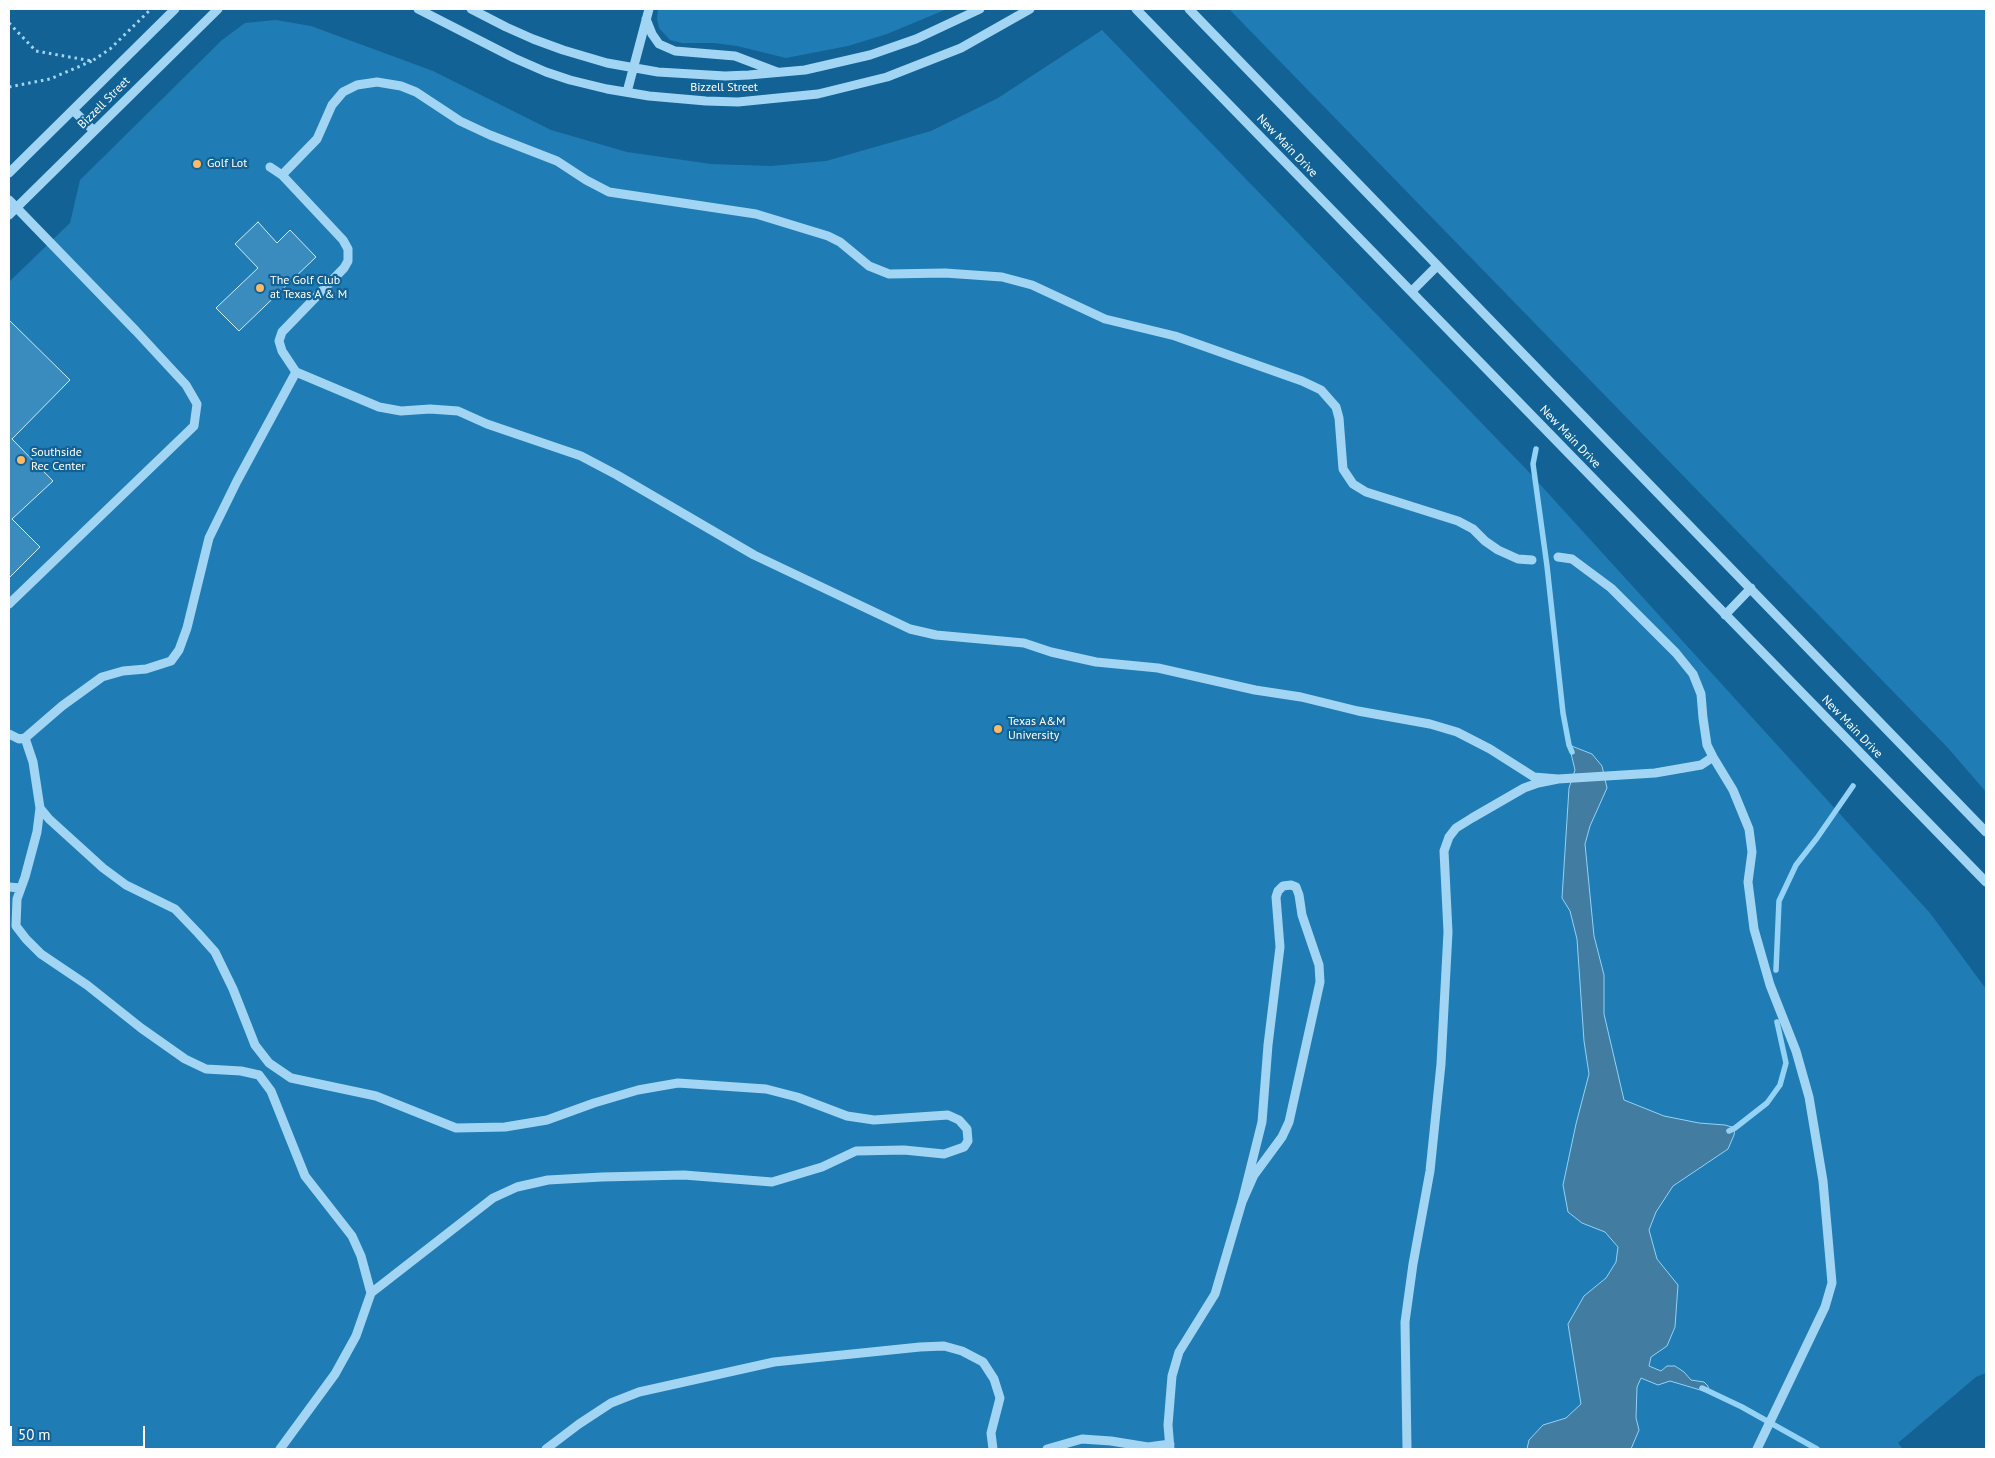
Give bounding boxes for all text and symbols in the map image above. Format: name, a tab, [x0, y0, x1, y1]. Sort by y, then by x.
street label: Bizzell Street	[75, 74, 133, 132]
street label: Bizzell Street	[690, 81, 758, 95]
street label: New Main Drive	[1254, 112, 1320, 180]
place label: Golf Lot	[207, 157, 247, 171]
marker: Golf Lot	[191, 158, 203, 170]
place label: The Golf Club at Texas A & M	[270, 274, 347, 302]
marker: The Golf Club at Texas A & M	[254, 282, 266, 294]
street label: New Main Drive	[1537, 403, 1603, 471]
place label: Southside Rec Center	[31, 446, 85, 474]
marker: Southside Rec Center	[15, 454, 27, 466]
street label: New Main Drive	[1819, 693, 1885, 761]
place label: Texas A&M University	[1008, 715, 1066, 743]
marker: Texas A&M University	[992, 723, 1004, 735]
scale bar	[12, 1416, 148, 1448]
text: 50 m	[18, 1425, 51, 1444]

